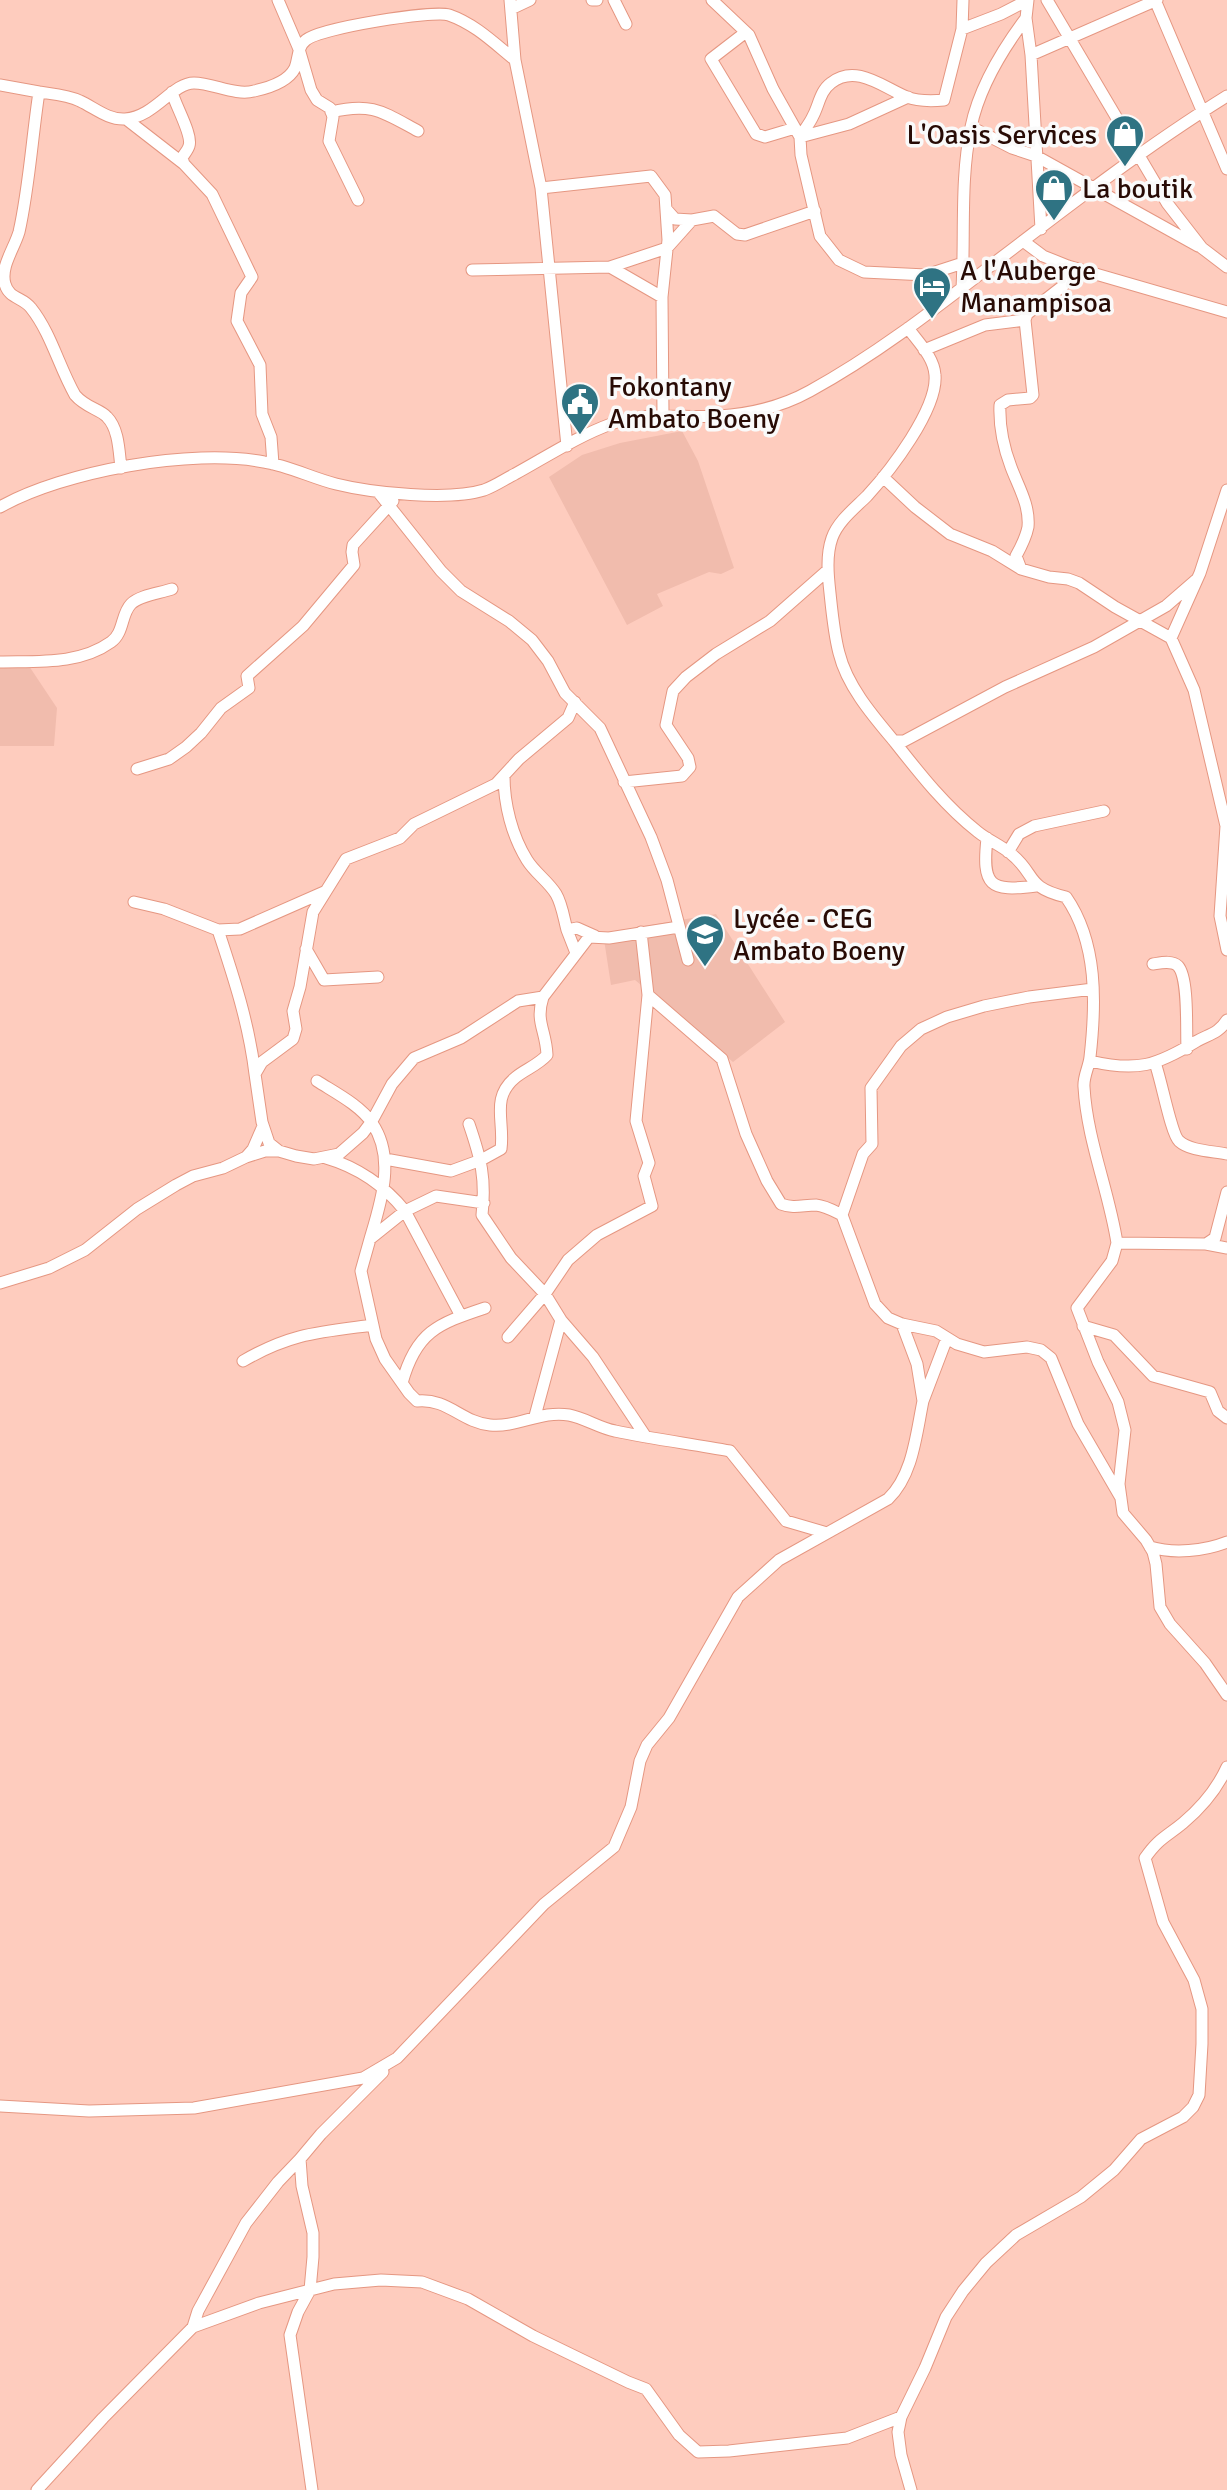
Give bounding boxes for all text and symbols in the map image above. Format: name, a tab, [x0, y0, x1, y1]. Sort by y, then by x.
shop icon: L'Oasis Services	[1104, 113, 1146, 168]
place label: L'Oasis Services	[906, 118, 1097, 152]
shop icon: La boutik	[1033, 167, 1075, 222]
place label: La boutik	[1082, 172, 1193, 206]
place label: A l'Auberge Manampisoa	[960, 254, 1112, 320]
hotel icon: A l'Auberge Manampisoa	[911, 265, 953, 320]
place label: Fokontany Ambato Boeny	[608, 370, 780, 436]
public building icon: Fokontany Ambato Boeny	[559, 381, 601, 436]
place label: Lycée - CEG Ambato Boeny	[733, 902, 905, 968]
school or university icon: Lycée - CEG Ambato Boeny	[684, 913, 726, 968]

